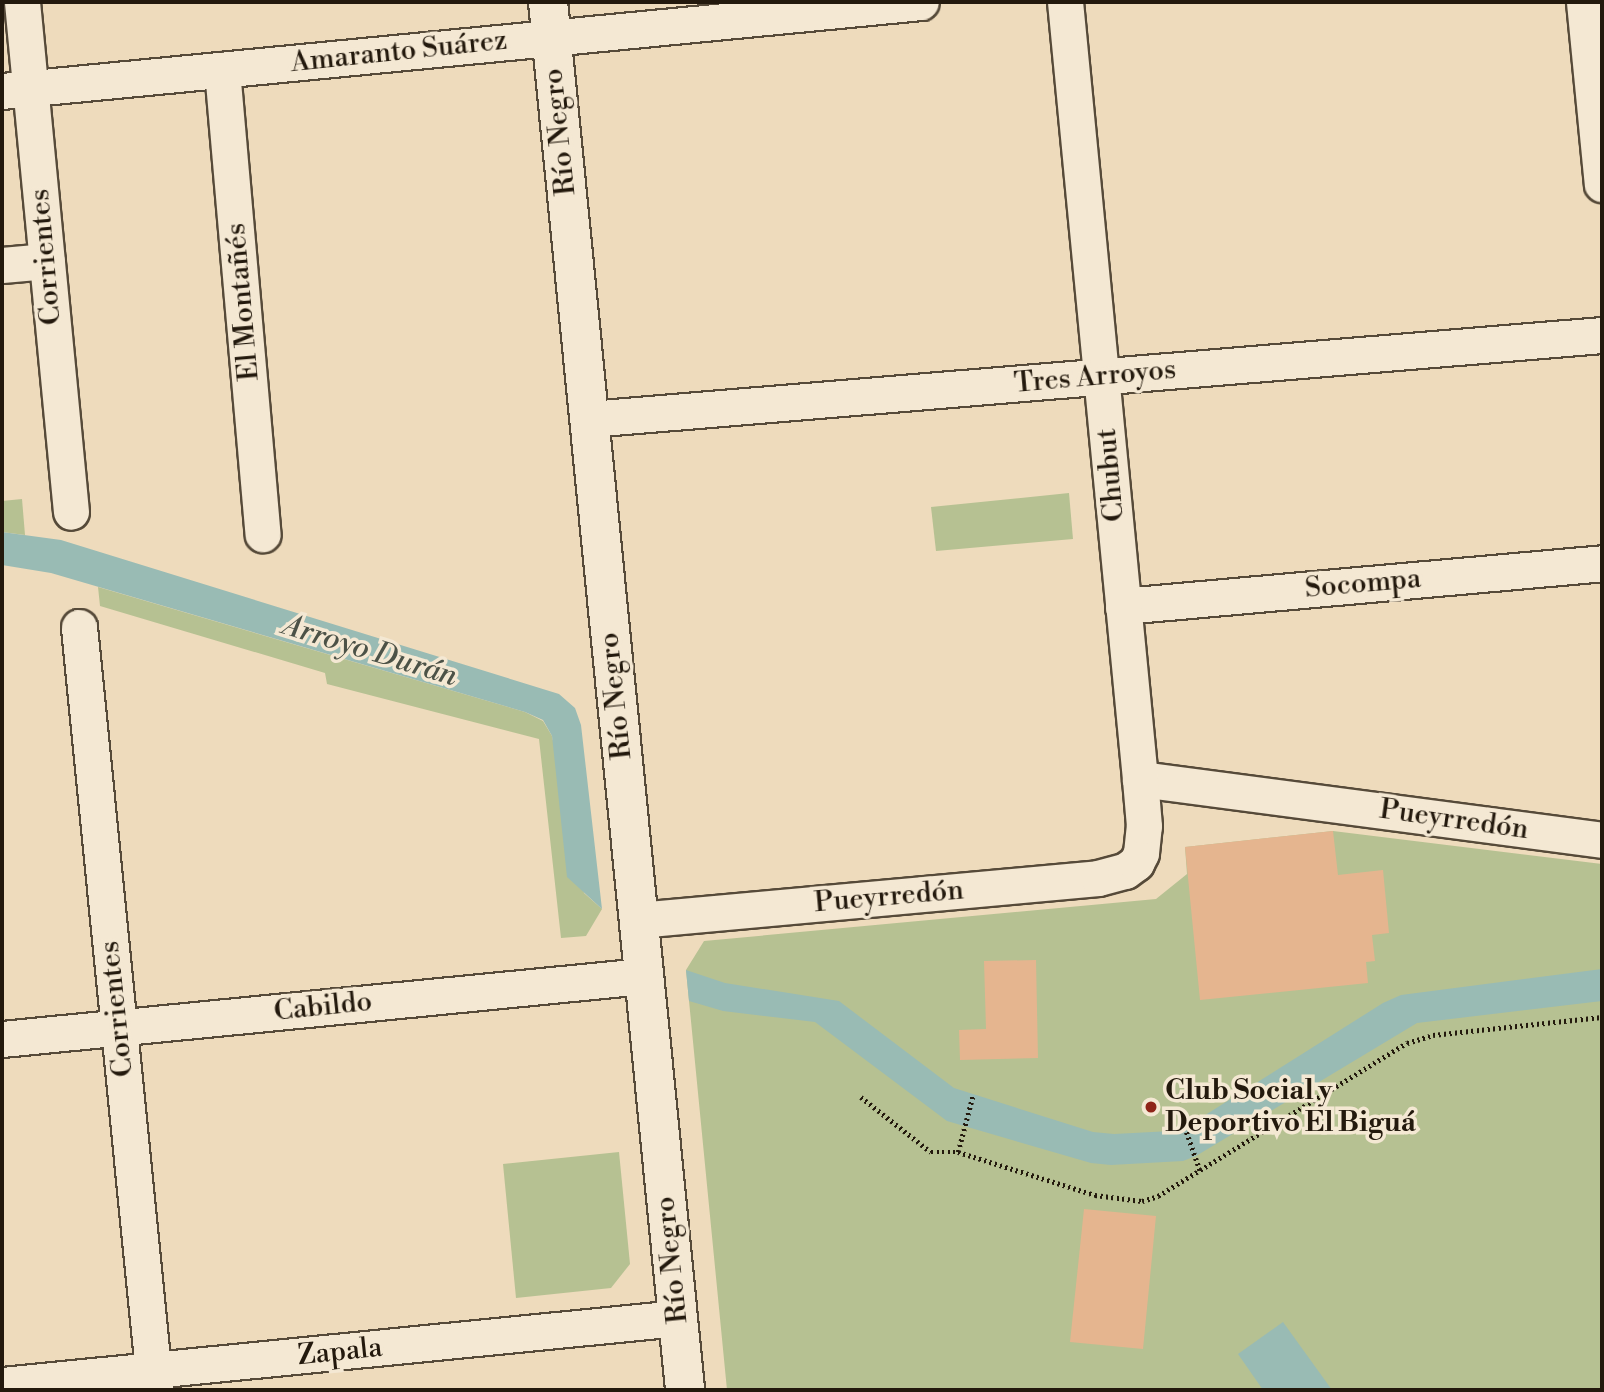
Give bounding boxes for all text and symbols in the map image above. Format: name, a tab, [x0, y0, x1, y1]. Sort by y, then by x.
street label: Amaranto Suárez	[289, 24, 509, 80]
street label: Río Negro	[537, 67, 583, 197]
street label: Corrientes	[23, 188, 69, 326]
street label: El Montañés	[219, 222, 267, 382]
street label: Tres Arroyos	[1013, 353, 1177, 401]
street label: Chubut	[1090, 427, 1132, 523]
street label: Socompa	[1304, 562, 1422, 606]
water label: Arroyo Durán	[279, 607, 461, 695]
street label: Río Negro	[593, 631, 639, 761]
street label: Pueyrredón	[1377, 793, 1531, 847]
street label: Pueyrredón	[813, 874, 965, 920]
street label: Corrientes	[93, 939, 141, 1079]
street label: Cabildo	[272, 985, 374, 1029]
place label: Club Social y Deportivo El Biguá	[1165, 1074, 1416, 1140]
marker: Club Social y Deportivo El Biguá	[1143, 1099, 1159, 1115]
street label: Río Negro	[649, 1195, 695, 1325]
street label: Zapala	[296, 1331, 384, 1373]

